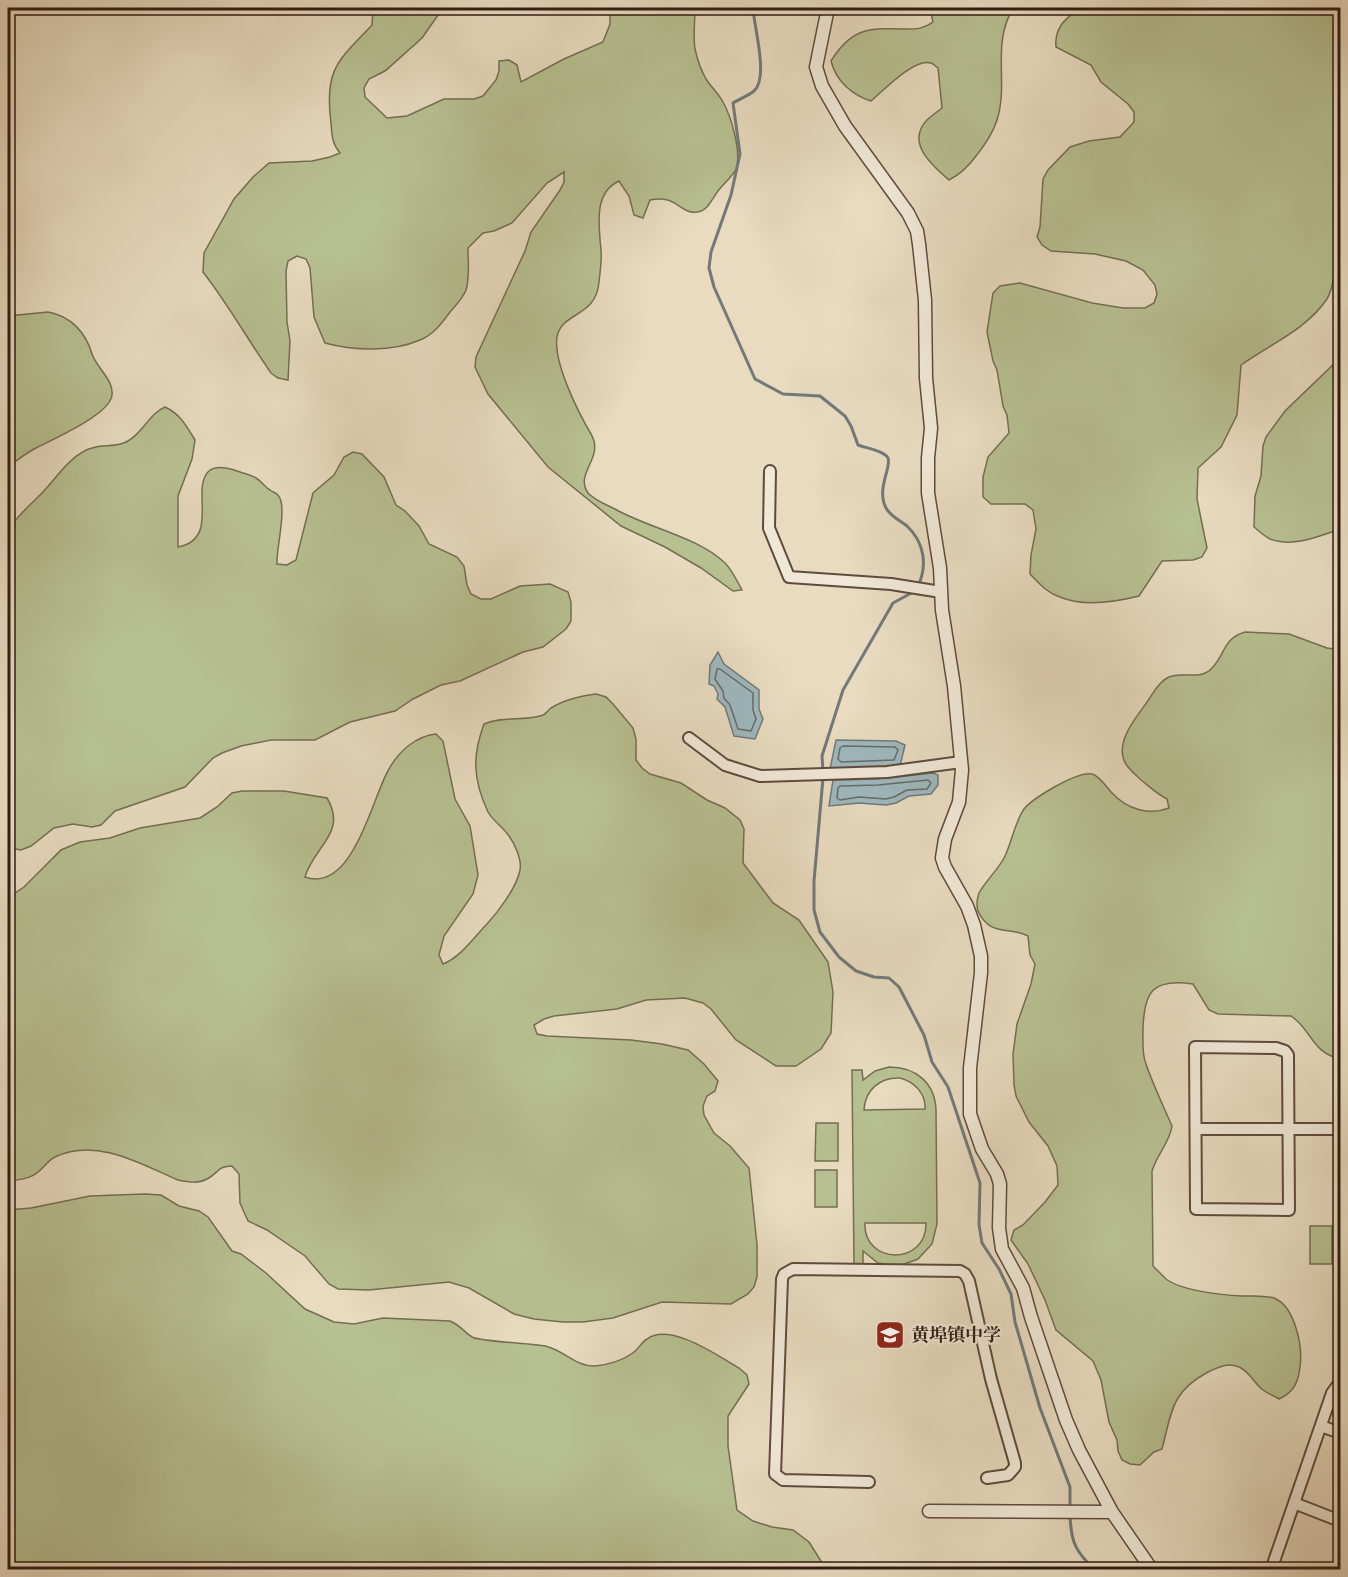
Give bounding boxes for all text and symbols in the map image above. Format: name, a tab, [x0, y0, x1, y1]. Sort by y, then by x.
school or university icon: 黄埠镇中学	[874, 1319, 906, 1351]
place label: 黄埠镇中学	[911, 1324, 1001, 1346]

